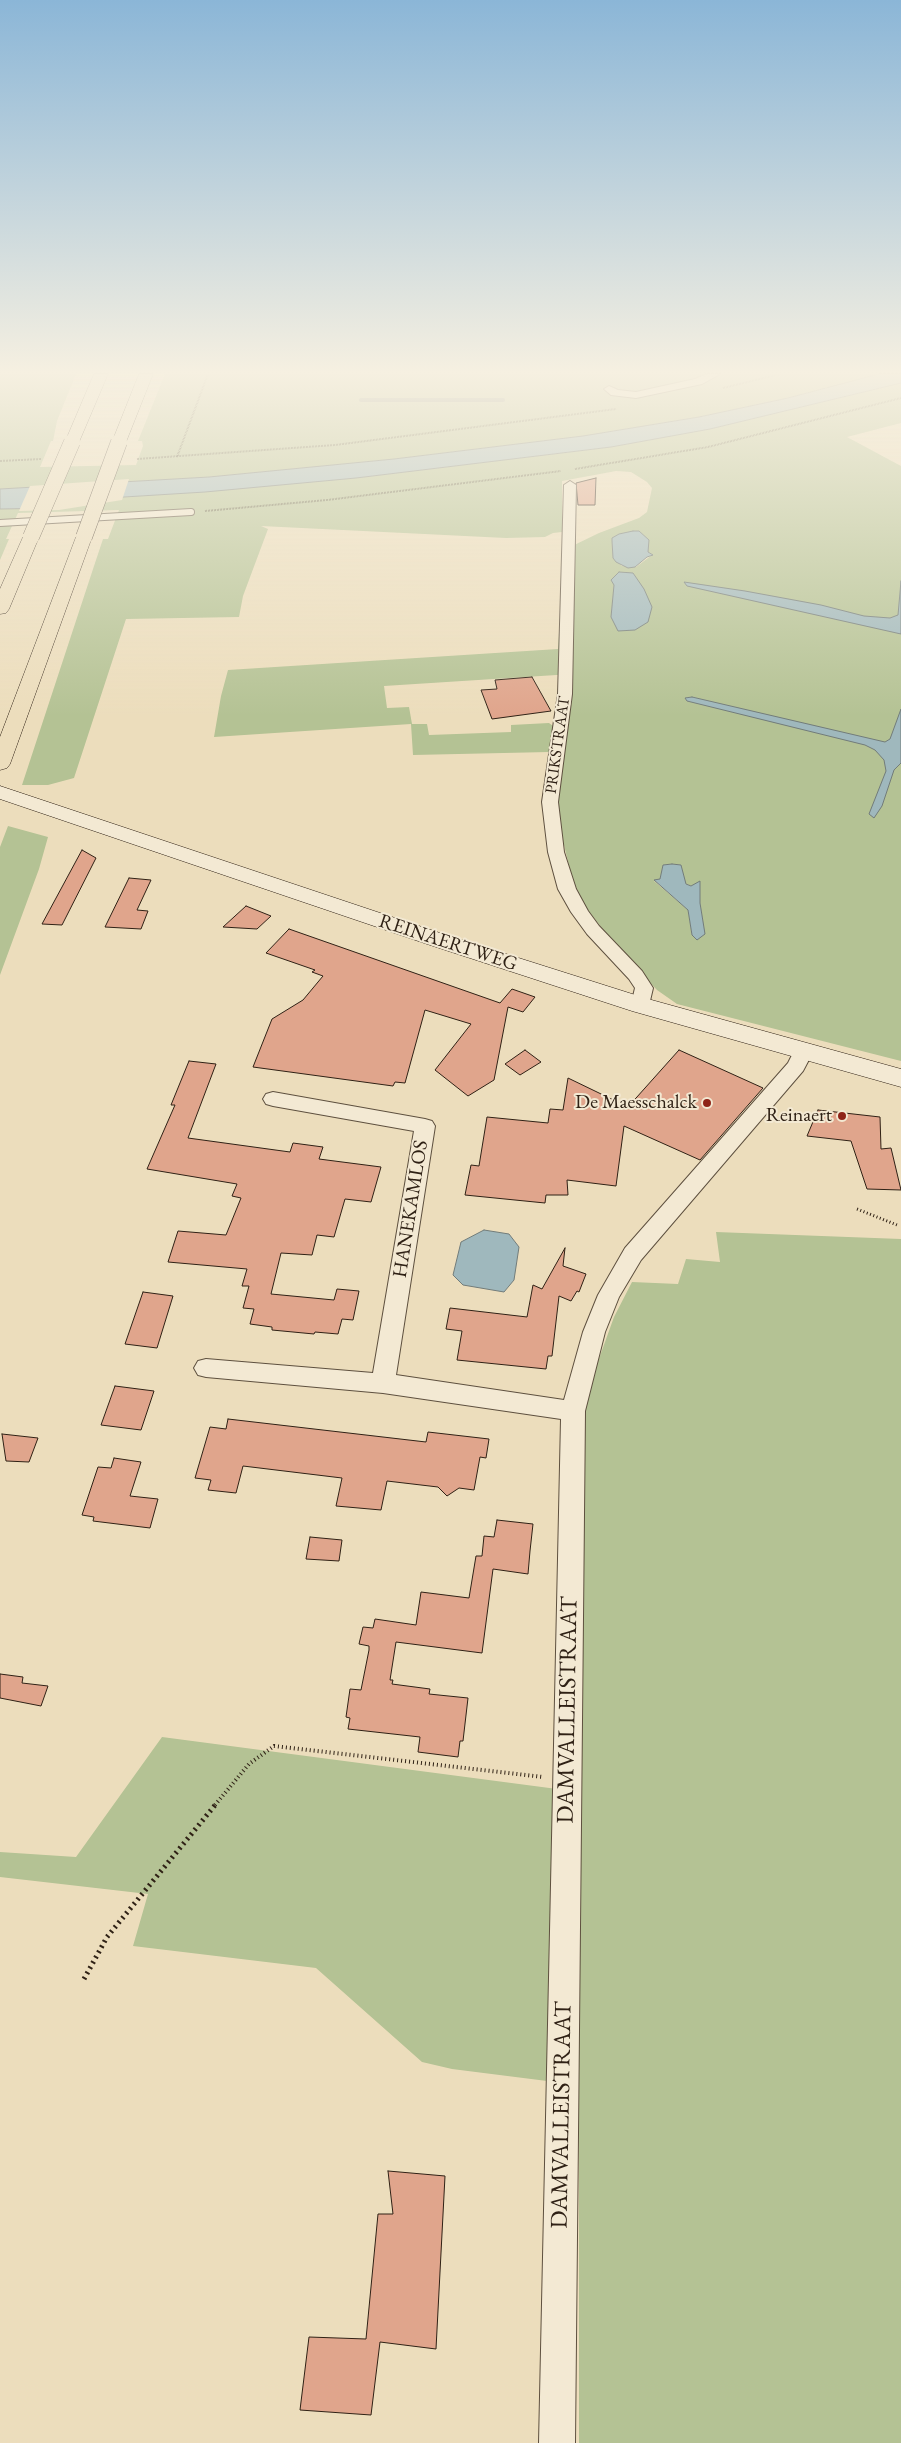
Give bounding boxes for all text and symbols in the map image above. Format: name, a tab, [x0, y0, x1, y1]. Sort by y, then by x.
street label: PRIKSTRAAT	[542, 695, 574, 795]
street label: REINAERTWEG	[376, 909, 520, 977]
place label: De Maesschalck	[575, 1091, 697, 1115]
marker: De Maesschalck	[701, 1097, 713, 1109]
place label: Reinaert	[766, 1104, 832, 1128]
marker: Reinaert	[836, 1110, 848, 1122]
street label: HANEKAMLOS	[388, 1139, 434, 1279]
street label: DAMVALLEISTRAAT	[552, 1596, 584, 1824]
street label: DAMVALLEISTRAAT	[546, 2001, 578, 2229]

